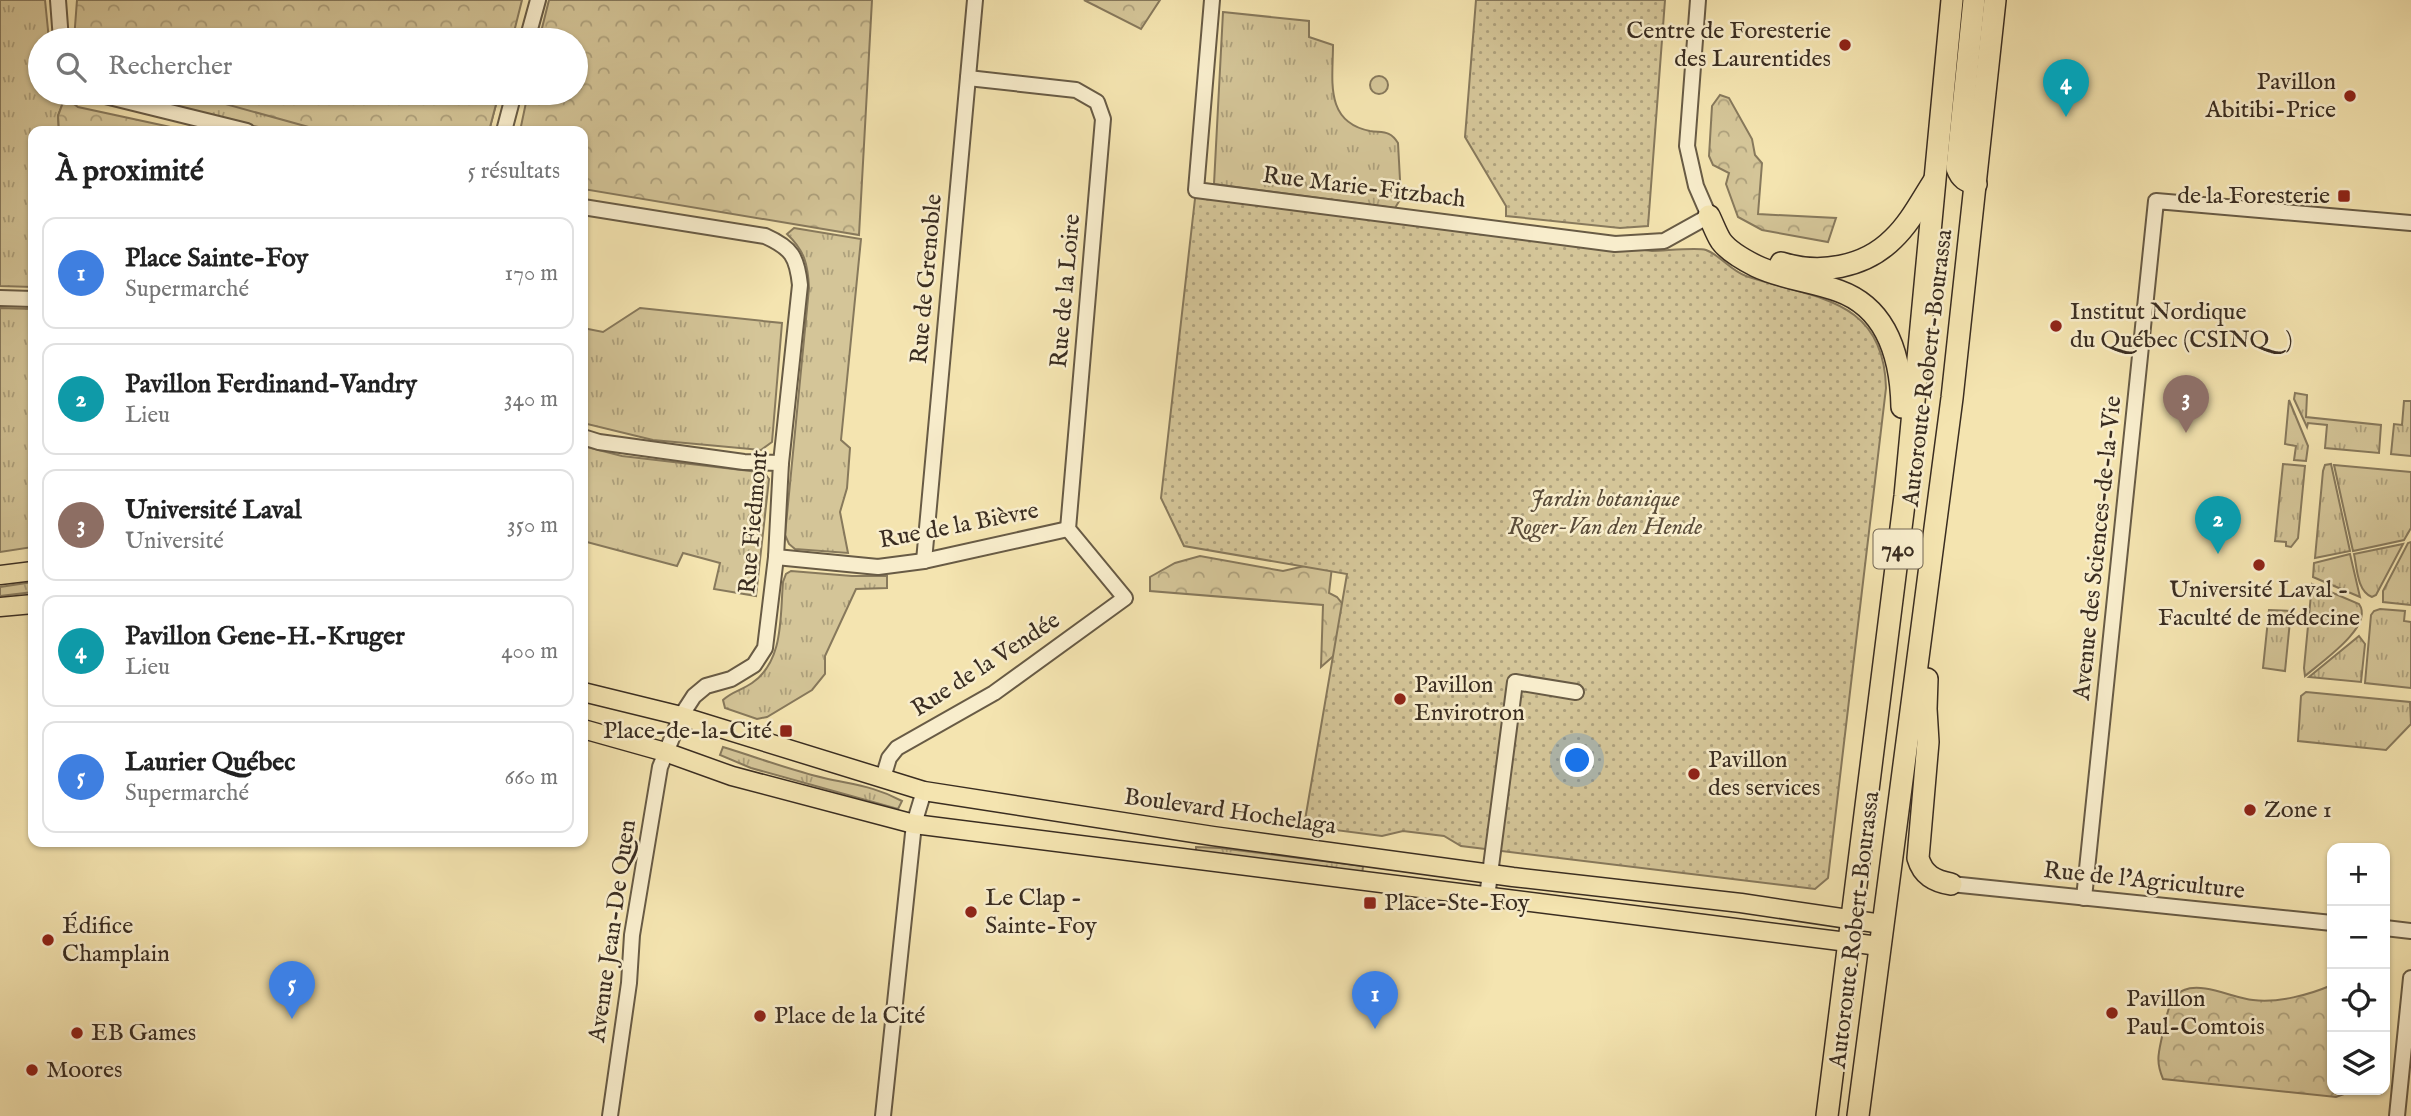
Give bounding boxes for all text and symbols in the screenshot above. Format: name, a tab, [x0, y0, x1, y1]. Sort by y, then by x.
place label: Centre de Foresterie des Laurentides	[1626, 16, 1831, 75]
search box	[28, 28, 588, 105]
marker: Centre de Foresterie des Laurentides	[1837, 37, 1853, 53]
icon: search	[52, 48, 90, 86]
text: Rechercher	[108, 50, 232, 83]
pin: 4	[2043, 59, 2089, 117]
place label: Pavillon Abitibi-Price	[2205, 67, 2336, 126]
marker: Pavillon Abitibi-Price	[2342, 88, 2358, 104]
text: À proximité	[56, 153, 204, 191]
text: 5 résultats	[468, 157, 560, 186]
street label: Rue Marie-Fitzbach	[1261, 160, 1467, 216]
place label: de la Foresterie	[2177, 181, 2330, 212]
marker: de la Foresterie	[2336, 188, 2352, 204]
street label: Rue de Grenoble	[904, 193, 950, 365]
street label: Rue de la Loire	[1044, 213, 1088, 369]
street label: Autoroute Robert-Bourassa	[1895, 227, 1960, 509]
text: Place Sainte-Foy	[125, 242, 308, 275]
text: 1	[77, 259, 85, 288]
text: 170 m	[505, 259, 558, 288]
text: Supermarché	[125, 275, 249, 304]
place label: Institut Nordique du Québec (CSINQ)	[2070, 297, 2293, 356]
marker: Institut Nordique du Québec (CSINQ)	[2048, 318, 2064, 334]
text: Pavillon Ferdinand-Vandry	[125, 368, 417, 401]
pin: 3	[2163, 375, 2209, 433]
text: 2	[76, 385, 86, 414]
text: 340 m	[504, 385, 558, 414]
street label: Avenue des Sciences-de-la-Vie	[2066, 394, 2129, 703]
text: Lieu	[125, 401, 170, 430]
street label: Rue Fiedmont	[732, 449, 776, 595]
park label: Jardin botanique Roger-Van den Hende	[1508, 484, 1702, 543]
text: Université Laval	[125, 494, 302, 527]
street label: Rue de la Bièvre	[877, 495, 1041, 557]
pin: 2	[2195, 496, 2241, 554]
text: 3	[77, 511, 85, 540]
text: 350 m	[507, 511, 558, 540]
text: Université	[125, 527, 224, 556]
road number: 740	[1874, 530, 1923, 568]
marker: Université Laval - Faculté de médecine	[2251, 557, 2267, 573]
place label: Université Laval - Faculté de médecine	[2158, 575, 2360, 634]
street label: Rue de la Vendée	[906, 605, 1066, 725]
text: Pavillon Gene-H.-Kruger	[125, 620, 405, 653]
text: 4	[75, 637, 87, 666]
text: 400 m	[501, 637, 558, 666]
text: Lieu	[125, 653, 170, 682]
place label: Pavillon Envirotron	[1414, 670, 1525, 729]
marker: Pavillon Envirotron	[1392, 691, 1408, 707]
place label: Place-de-la-Cité	[603, 716, 772, 747]
marker: Place-de-la-Cité	[778, 723, 794, 739]
your location	[1560, 743, 1594, 777]
place label: Pavillon des services	[1708, 745, 1821, 804]
text: Laurier Québec	[125, 746, 295, 779]
text: 5	[77, 763, 85, 792]
text: 660 m	[505, 763, 558, 792]
marker: Pavillon des services	[1686, 766, 1702, 782]
text: Supermarché	[125, 779, 249, 808]
street label: Boulevard Hochelaga	[1122, 782, 1339, 842]
street label: Autoroute Robert-Bourassa	[1822, 789, 1887, 1071]
place label: Zone 1	[2264, 795, 2332, 826]
marker: Zone 1	[2242, 802, 2258, 818]
street label: Avenue Jean-De Quen	[582, 817, 644, 1045]
map controls	[2327, 843, 2390, 1095]
button: +	[2327, 843, 2390, 906]
street label: Rue de l'Agriculture	[2042, 855, 2246, 907]
place label: Le Clap - Sainte-Foy	[985, 883, 1097, 942]
place label: Place-Ste-Foy	[1384, 888, 1530, 919]
marker: Place-Ste-Foy	[1362, 895, 1378, 911]
marker: Le Clap - Sainte-Foy	[963, 904, 979, 920]
button: −	[2327, 906, 2390, 969]
place label: Édifice Champlain	[62, 911, 170, 970]
marker: Édifice Champlain	[40, 932, 56, 948]
pin: 5	[269, 961, 315, 1019]
button: locate	[2327, 969, 2390, 1032]
pin: 1	[1352, 971, 1398, 1029]
place label: Pavillon Paul-Comtois	[2126, 984, 2265, 1043]
place label: Place de la Cité	[774, 1001, 925, 1032]
marker: Pavillon Paul-Comtois	[2104, 1005, 2120, 1021]
marker: Place de la Cité	[752, 1008, 768, 1024]
place label: EB Games	[91, 1018, 196, 1049]
marker: EB Games	[69, 1025, 85, 1041]
button: layers	[2327, 1032, 2390, 1095]
place label: Moores	[46, 1055, 122, 1086]
marker: Moores	[24, 1062, 40, 1078]

